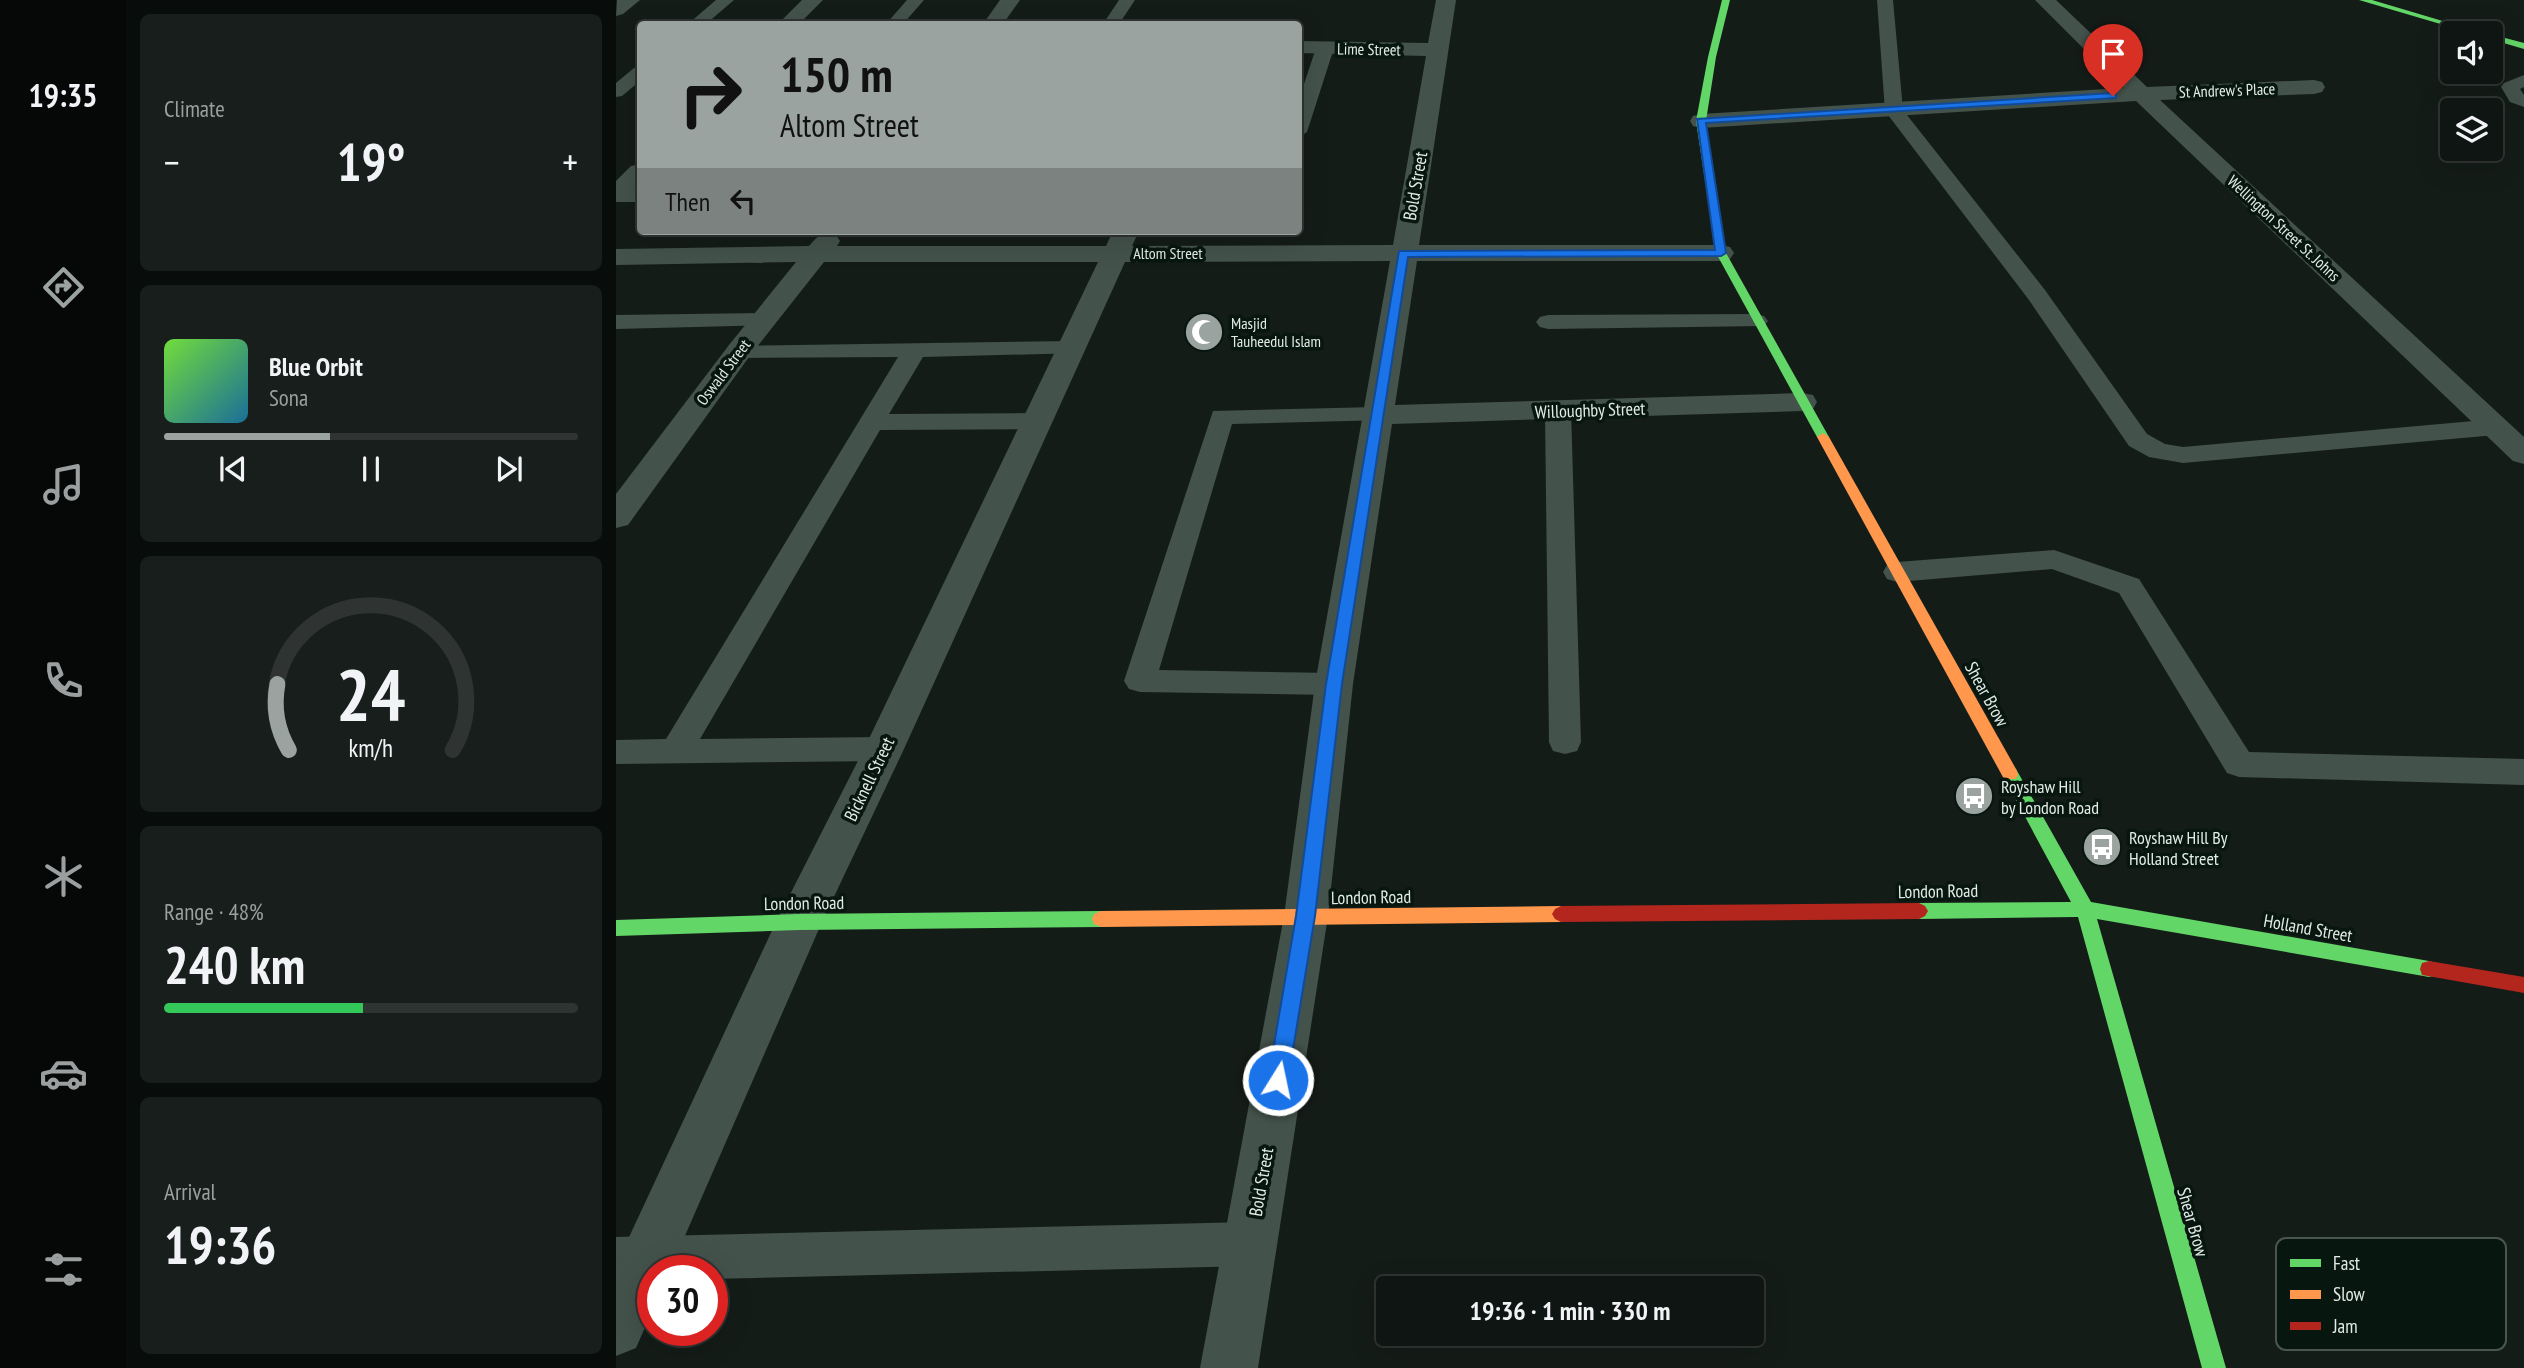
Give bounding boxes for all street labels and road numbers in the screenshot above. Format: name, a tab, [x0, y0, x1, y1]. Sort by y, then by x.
street label: Lime Street	[1337, 38, 1402, 60]
street label: St Andrew's Place	[2179, 78, 2275, 102]
street label: Bold Street	[1398, 150, 1432, 222]
street label: Wellington Street St. Johns	[2224, 171, 2344, 285]
street label: Altom Street	[1133, 243, 1203, 263]
street label: Oswald Street	[692, 335, 755, 409]
street label: Willoughby Street	[1534, 397, 1646, 423]
street label: Shear Brow	[1960, 658, 2014, 731]
street label: Bicknell Street	[839, 733, 899, 825]
street label: London Road	[1898, 879, 1978, 903]
street label: London Road	[1331, 885, 1411, 909]
street label: London Road	[764, 891, 844, 915]
street label: Holland Street	[2262, 909, 2354, 947]
street label: Bold Street	[1244, 1146, 1278, 1218]
street label: Shear Brow	[2172, 1185, 2214, 1259]

